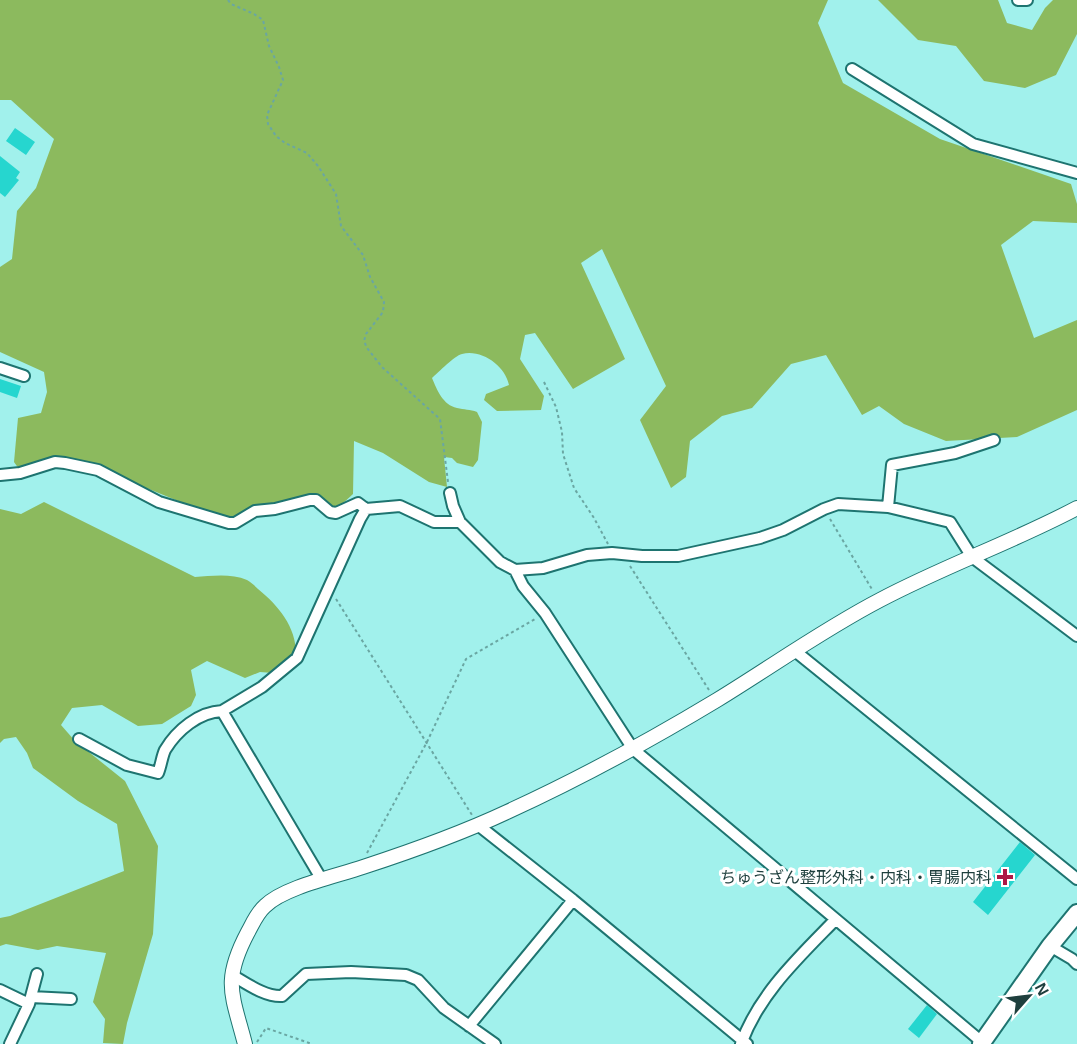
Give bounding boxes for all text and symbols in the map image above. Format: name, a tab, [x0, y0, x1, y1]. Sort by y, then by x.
marker: ちゅうざん整形外科・内科・胃腸内科	[996, 868, 1014, 886]
place label: ちゅうざん整形外科・内科・胃腸内科	[720, 869, 992, 886]
north arrow	[999, 966, 1059, 1026]
text: N	[1032, 980, 1052, 998]

